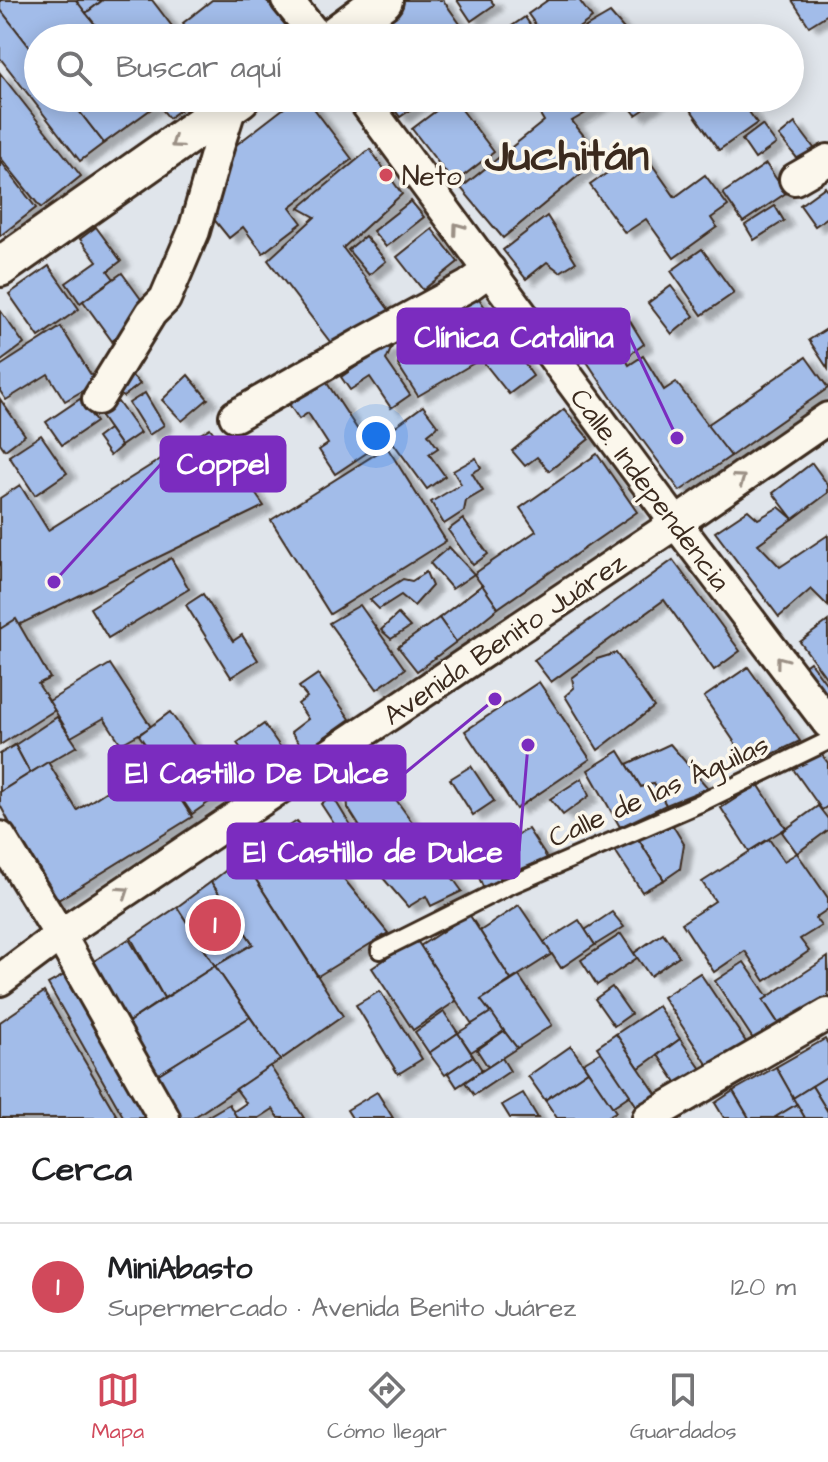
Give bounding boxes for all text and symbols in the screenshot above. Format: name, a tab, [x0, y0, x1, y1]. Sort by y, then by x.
search box	[24, 24, 804, 112]
icon: search	[52, 46, 96, 90]
text: Buscar aquí	[116, 47, 281, 89]
district label: Juchitán	[484, 127, 649, 188]
one-way arrow	[171, 133, 185, 148]
place label: Neto	[402, 157, 462, 196]
marker: Neto	[377, 166, 395, 184]
one-way arrow	[454, 222, 468, 237]
callout: Clínica Catalina	[398, 309, 629, 363]
text: Clínica Catalina	[414, 317, 615, 359]
street label: Calle. Independencia	[560, 380, 739, 600]
your location	[356, 416, 396, 456]
callout: Coppel	[161, 437, 285, 491]
text: Coppel	[177, 444, 270, 487]
one-way arrow	[732, 474, 746, 489]
street label: Avenida Benito Juárez	[376, 543, 634, 735]
one-way arrow	[776, 655, 790, 670]
street label: Calle de las Águilas	[542, 725, 775, 858]
callout: El Castillo De Dulce	[109, 746, 405, 800]
text: El Castillo De Dulce	[125, 753, 389, 795]
callout: El Castillo de Dulce	[228, 824, 519, 878]
text: El Castillo de Dulce	[243, 832, 503, 874]
one-way arrow	[116, 887, 130, 902]
pin: 1	[189, 895, 241, 955]
text: Cerca	[32, 1146, 132, 1194]
text: MiniAbasto	[108, 1248, 252, 1290]
text: 1	[56, 1269, 60, 1305]
text: 120 m	[731, 1269, 796, 1305]
text: Supermercado · Avenida Benito Juárez	[108, 1290, 576, 1326]
tab: Mapa	[91, 1368, 144, 1447]
tab: Cómo llegar	[327, 1368, 447, 1447]
tab: Guardados	[630, 1368, 737, 1447]

